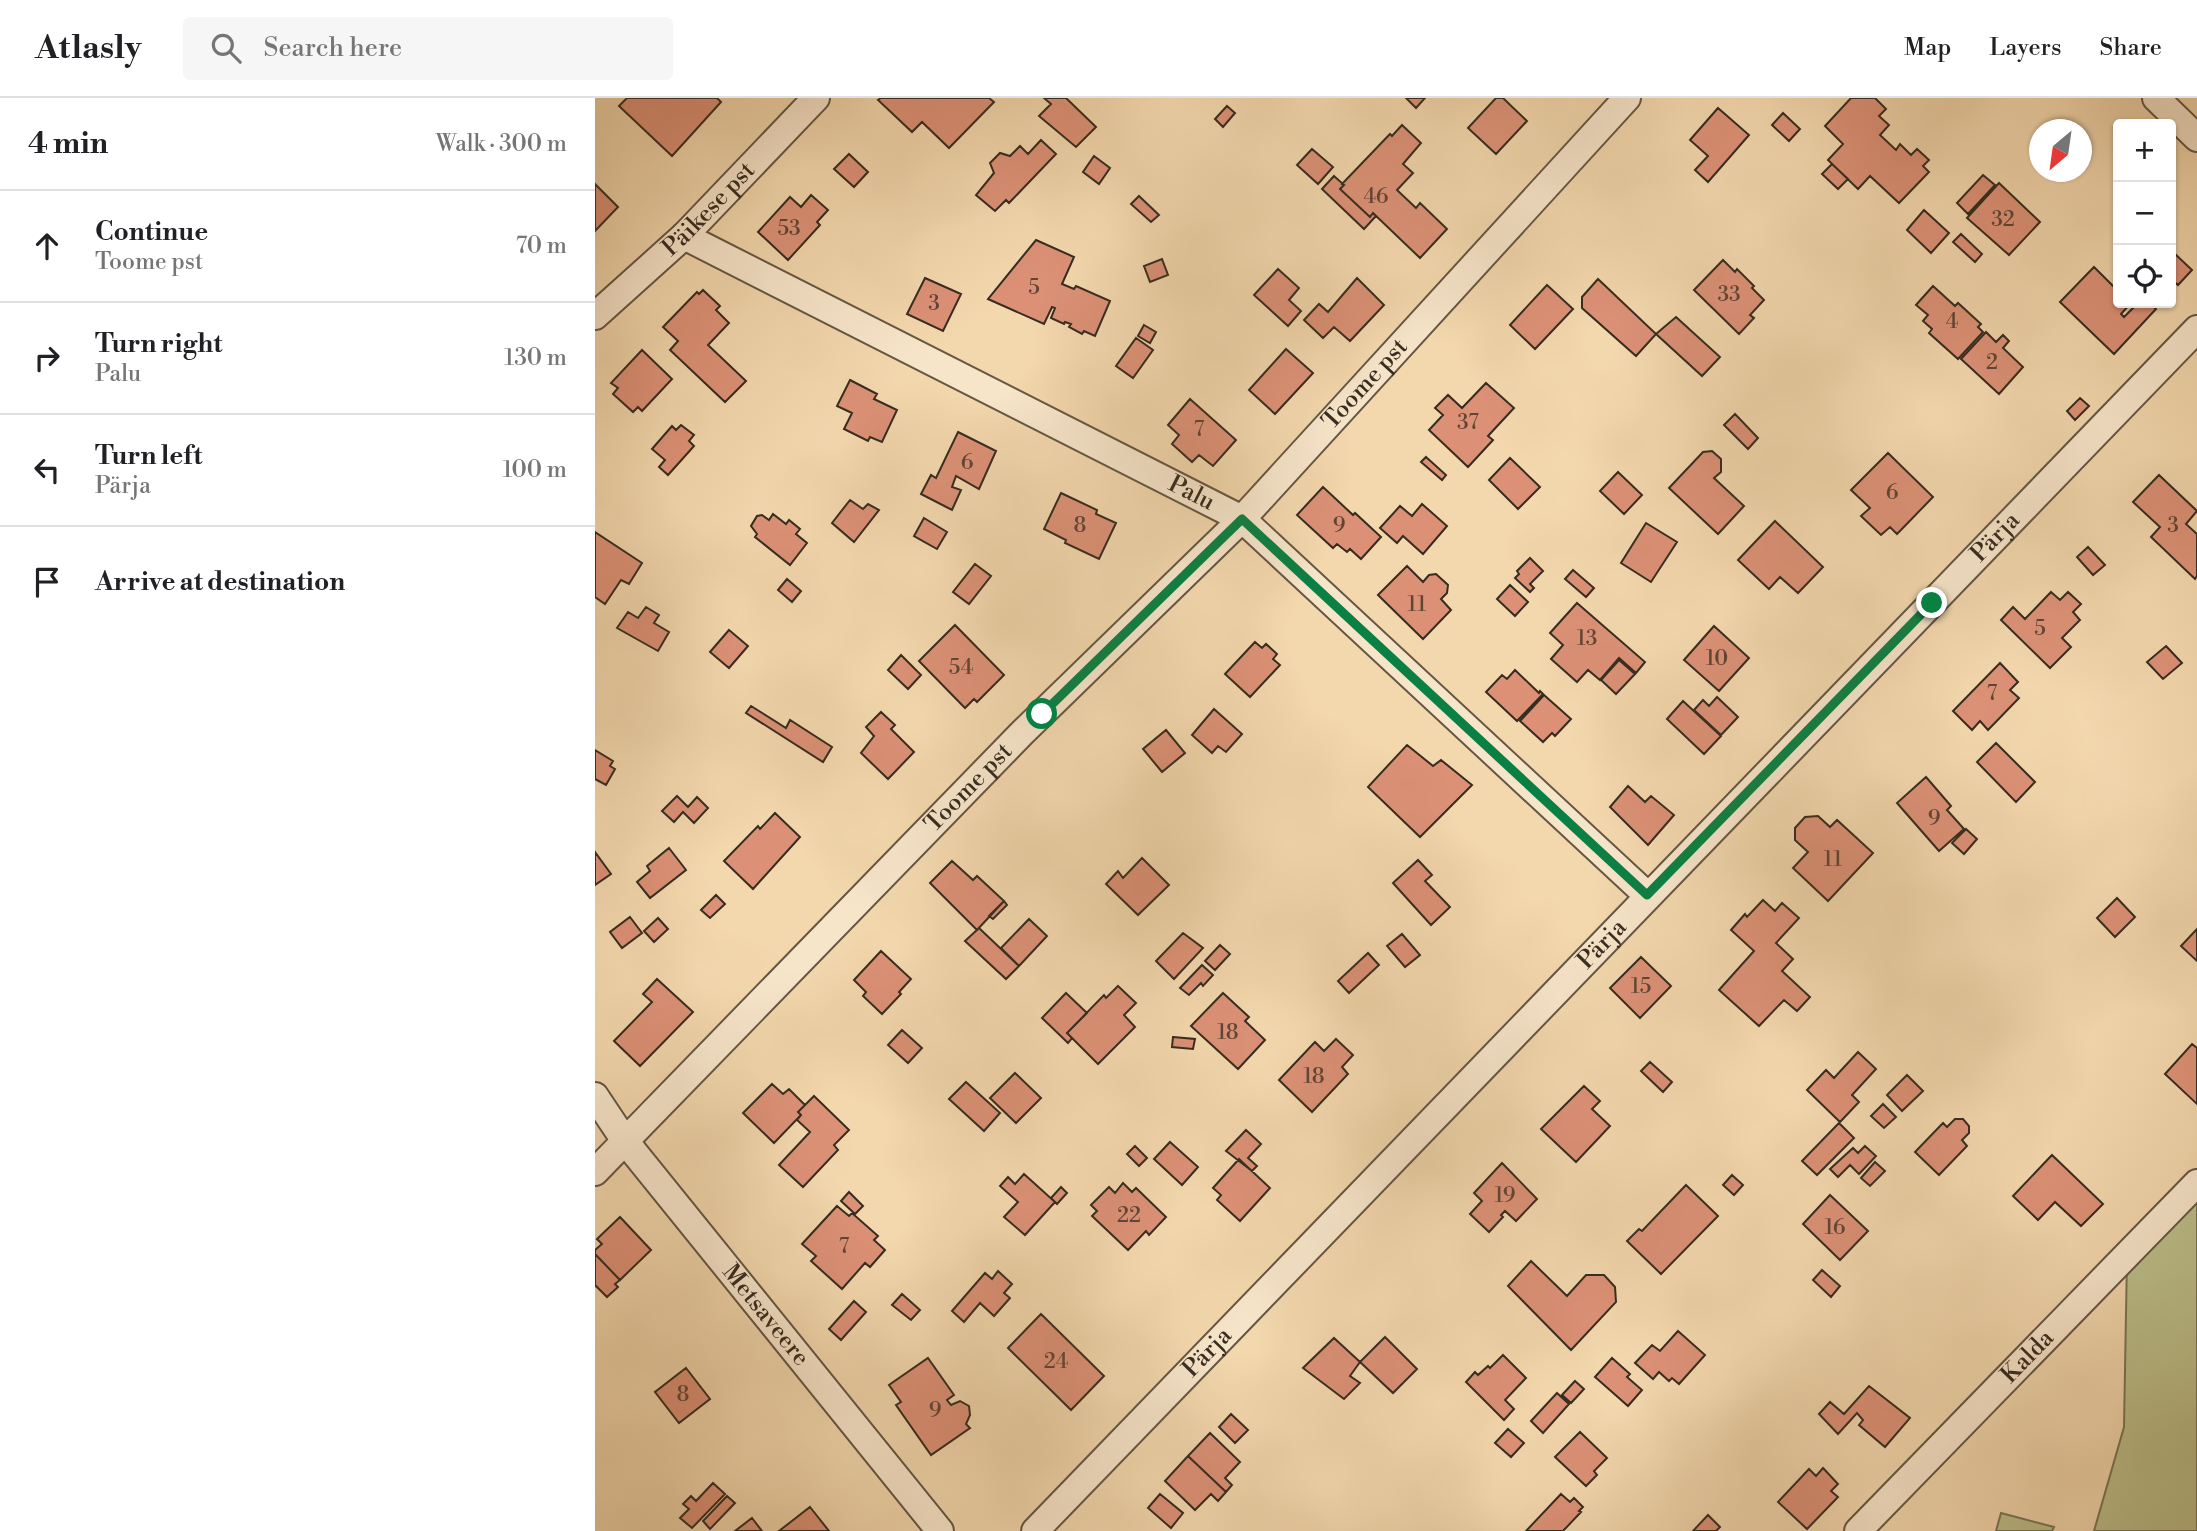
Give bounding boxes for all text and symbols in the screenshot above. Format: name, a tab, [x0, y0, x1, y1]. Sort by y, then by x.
search box	[183, 17, 673, 80]
text: Atlasly	[35, 28, 141, 69]
icon: search	[207, 29, 245, 67]
text: Search here	[263, 32, 402, 64]
text: Map	[1904, 33, 1951, 63]
text: Layers	[1989, 33, 2061, 63]
text: Share	[2099, 33, 2162, 63]
north arrow	[2029, 119, 2092, 182]
map controls	[2113, 119, 2176, 308]
button: +	[2113, 119, 2176, 182]
text: 4 min	[28, 125, 108, 163]
text: Walk · 300 m	[436, 130, 567, 158]
street label: Päikese pst	[656, 156, 762, 263]
button: −	[2113, 182, 2176, 245]
house number: 46	[1363, 184, 1389, 210]
house number: 32	[1991, 207, 2015, 233]
text: Continue	[95, 216, 208, 248]
house number: 53	[777, 216, 801, 242]
icon: ahead	[28, 227, 66, 265]
text: 70 m	[516, 232, 567, 260]
button: locate	[2113, 245, 2176, 308]
text: Toome pst	[95, 248, 203, 276]
house number: 5	[1028, 275, 1040, 301]
house number: 33	[1717, 282, 1741, 308]
house number: 3	[928, 291, 940, 317]
house number: 4	[1946, 309, 1958, 335]
text: Turn right	[95, 328, 223, 360]
street label: Toome pst	[1316, 332, 1415, 436]
icon: right	[28, 339, 66, 377]
text: 130 m	[504, 344, 567, 372]
house number: 2	[1986, 350, 1998, 376]
text: Palu	[95, 360, 141, 388]
house number: 37	[1457, 410, 1479, 436]
house number: 7	[1194, 417, 1205, 443]
text: Turn left	[95, 440, 203, 472]
house number: 6	[961, 450, 974, 476]
icon: left	[28, 451, 66, 489]
text: 100 m	[502, 456, 567, 484]
street label: Palu	[1163, 469, 1220, 518]
text: Pärja	[95, 472, 151, 500]
house number: 6	[1886, 480, 1899, 506]
street label: Pärja	[1965, 505, 2027, 569]
house number: 8	[1074, 513, 1086, 539]
house number: 9	[1333, 513, 1345, 539]
house number: 3	[2167, 513, 2179, 539]
icon: arrive	[28, 563, 66, 601]
text: Arrive at destination	[95, 566, 345, 598]
route end	[1916, 587, 1947, 618]
house number: 11	[1408, 592, 1426, 618]
house number: 5	[2034, 616, 2046, 642]
house number: 13	[1577, 626, 1597, 652]
house number: 10	[1706, 646, 1728, 672]
house number: 54	[949, 655, 973, 681]
house number: 7	[1987, 681, 1998, 707]
route start	[1026, 698, 1057, 729]
street label: Toome pst	[919, 736, 1019, 839]
house number: 9	[1928, 806, 1940, 832]
house number: 11	[1824, 847, 1842, 873]
street label: Pärja	[1571, 912, 1634, 976]
house number: 15	[1631, 974, 1651, 1000]
house number: 18	[1217, 1020, 1239, 1046]
house number: 18	[1303, 1064, 1325, 1090]
house number: 19	[1494, 1183, 1516, 1209]
house number: 22	[1117, 1203, 1141, 1229]
house number: 16	[1824, 1215, 1846, 1241]
house number: 7	[839, 1234, 850, 1260]
street label: Metsaveere	[716, 1258, 816, 1372]
street label: Pärja	[1176, 1321, 1239, 1384]
street label: Kalda	[1995, 1323, 2061, 1390]
house number: 24	[1044, 1349, 1068, 1375]
house number: 8	[677, 1382, 689, 1408]
house number: 9	[929, 1398, 941, 1424]

